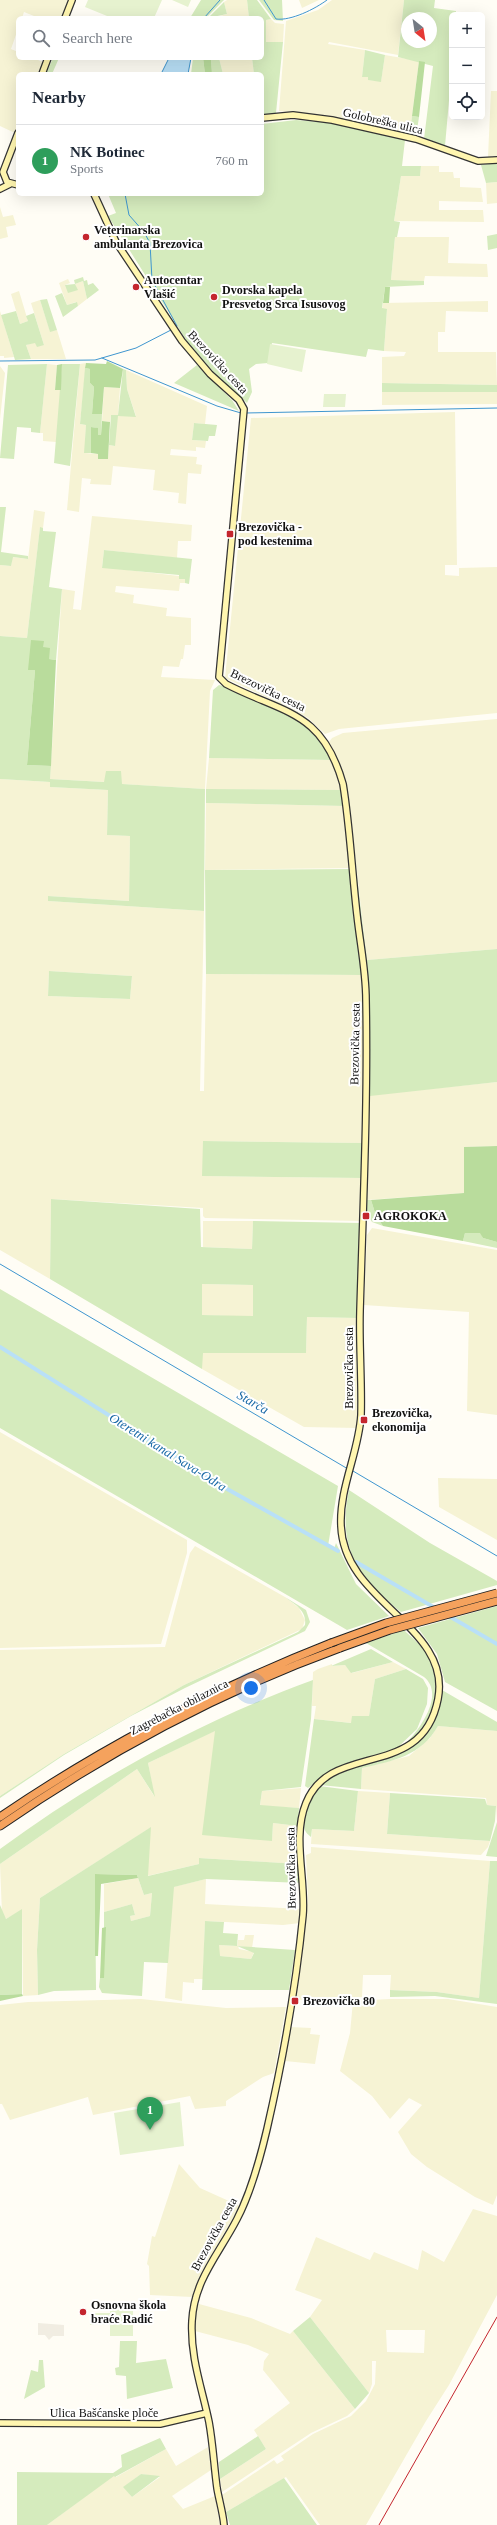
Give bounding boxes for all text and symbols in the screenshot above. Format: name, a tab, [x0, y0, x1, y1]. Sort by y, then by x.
north arrow	[401, 12, 437, 48]
map controls	[449, 12, 485, 120]
button: +	[449, 12, 485, 48]
search box	[16, 16, 264, 60]
icon: search	[30, 27, 52, 49]
text: Search here	[62, 30, 132, 46]
button: −	[449, 48, 485, 84]
button: locate	[449, 84, 485, 120]
text: Nearby	[32, 88, 86, 107]
street label: Golobreška ulica	[342, 105, 425, 137]
text: NK Botinec	[70, 144, 145, 160]
text: 1	[42, 153, 48, 168]
text: 760 m	[215, 153, 248, 168]
text: Sports	[70, 161, 103, 176]
place label: Veterinarska ambulanta Brezovica	[94, 223, 203, 251]
marker: Veterinarska ambulanta Brezovica	[81, 232, 91, 242]
place label: Autocentar Vlašić	[144, 273, 203, 301]
marker: Autocentar Vlašić	[131, 282, 141, 292]
place label: Dvorska kapela Presvetog Srca Isusovog	[222, 283, 346, 311]
marker: Dvorska kapela Presvetog Srca Isusovog	[209, 292, 219, 302]
street label: Brezovička cesta	[185, 327, 251, 397]
place label: Brezovička - pod kestenima	[238, 520, 312, 548]
marker: Brezovička - pod kestenima	[225, 529, 235, 539]
street label: Brezovička cesta	[228, 666, 308, 714]
street label: Brezovička cesta	[347, 1002, 363, 1085]
place label: AGROKOKA	[374, 1209, 447, 1223]
marker: AGROKOKA	[361, 1211, 371, 1221]
street label: Brezovička cesta	[342, 1327, 356, 1409]
water label: Starča	[235, 1387, 272, 1417]
place label: Brezovička, ekonomija	[372, 1406, 432, 1434]
water label: Oteretni kanal Sava-Odra	[107, 1410, 230, 1494]
marker: Brezovička, ekonomija	[359, 1415, 369, 1425]
street label: Zagrebačka obilaznica	[128, 1676, 231, 1738]
your location	[241, 1678, 261, 1698]
street label: Brezovička cesta	[283, 1826, 299, 1909]
place label: Brezovička 80	[303, 1994, 375, 2008]
marker: Brezovička 80	[290, 1996, 300, 2006]
pin: 1	[137, 2097, 163, 2130]
street label: Brezovička cesta	[188, 2194, 240, 2273]
place label: Osnovna škola braće Radić	[91, 2298, 166, 2326]
marker: Osnovna škola braće Radić	[78, 2307, 88, 2317]
street label: Ulica Bašćanske ploče	[50, 2406, 158, 2420]

